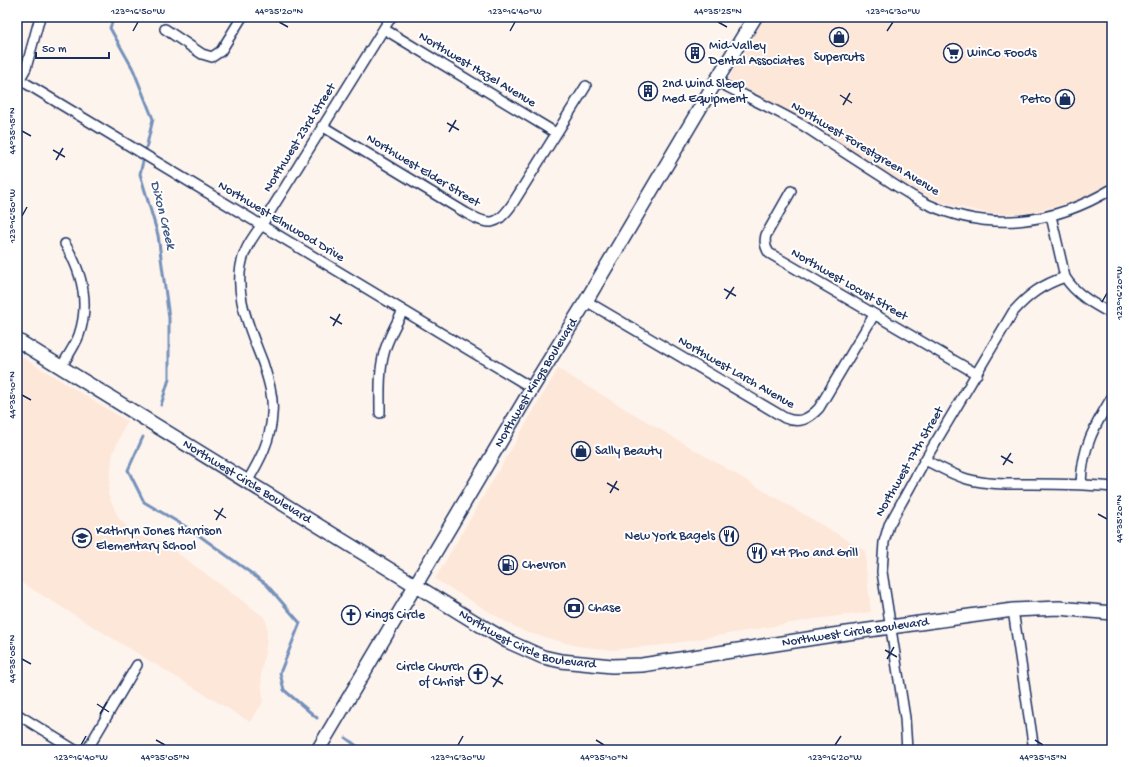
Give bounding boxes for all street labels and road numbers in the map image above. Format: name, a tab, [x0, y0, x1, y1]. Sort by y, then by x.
street label: Northwest Hazel Avenue	[416, 29, 539, 111]
street label: Northwest 23rd Street	[260, 80, 340, 195]
street label: Northwest Forestgreen Avenue	[788, 99, 942, 200]
street label: Northwest Elder Street	[364, 131, 484, 212]
street label: Northwest Elmwood Drive	[215, 178, 347, 266]
street label: Northwest Locust Street	[788, 246, 911, 325]
street label: Northwest Kings Boulevard	[491, 315, 582, 450]
street label: Northwest Larch Avenue	[675, 333, 797, 413]
street label: Northwest 17th Street	[872, 403, 948, 519]
street label: Northwest Circle Boulevard	[180, 436, 315, 527]
street label: Northwest Circle Boulevard	[456, 606, 598, 672]
street label: Northwest Circle Boulevard	[781, 614, 931, 650]

